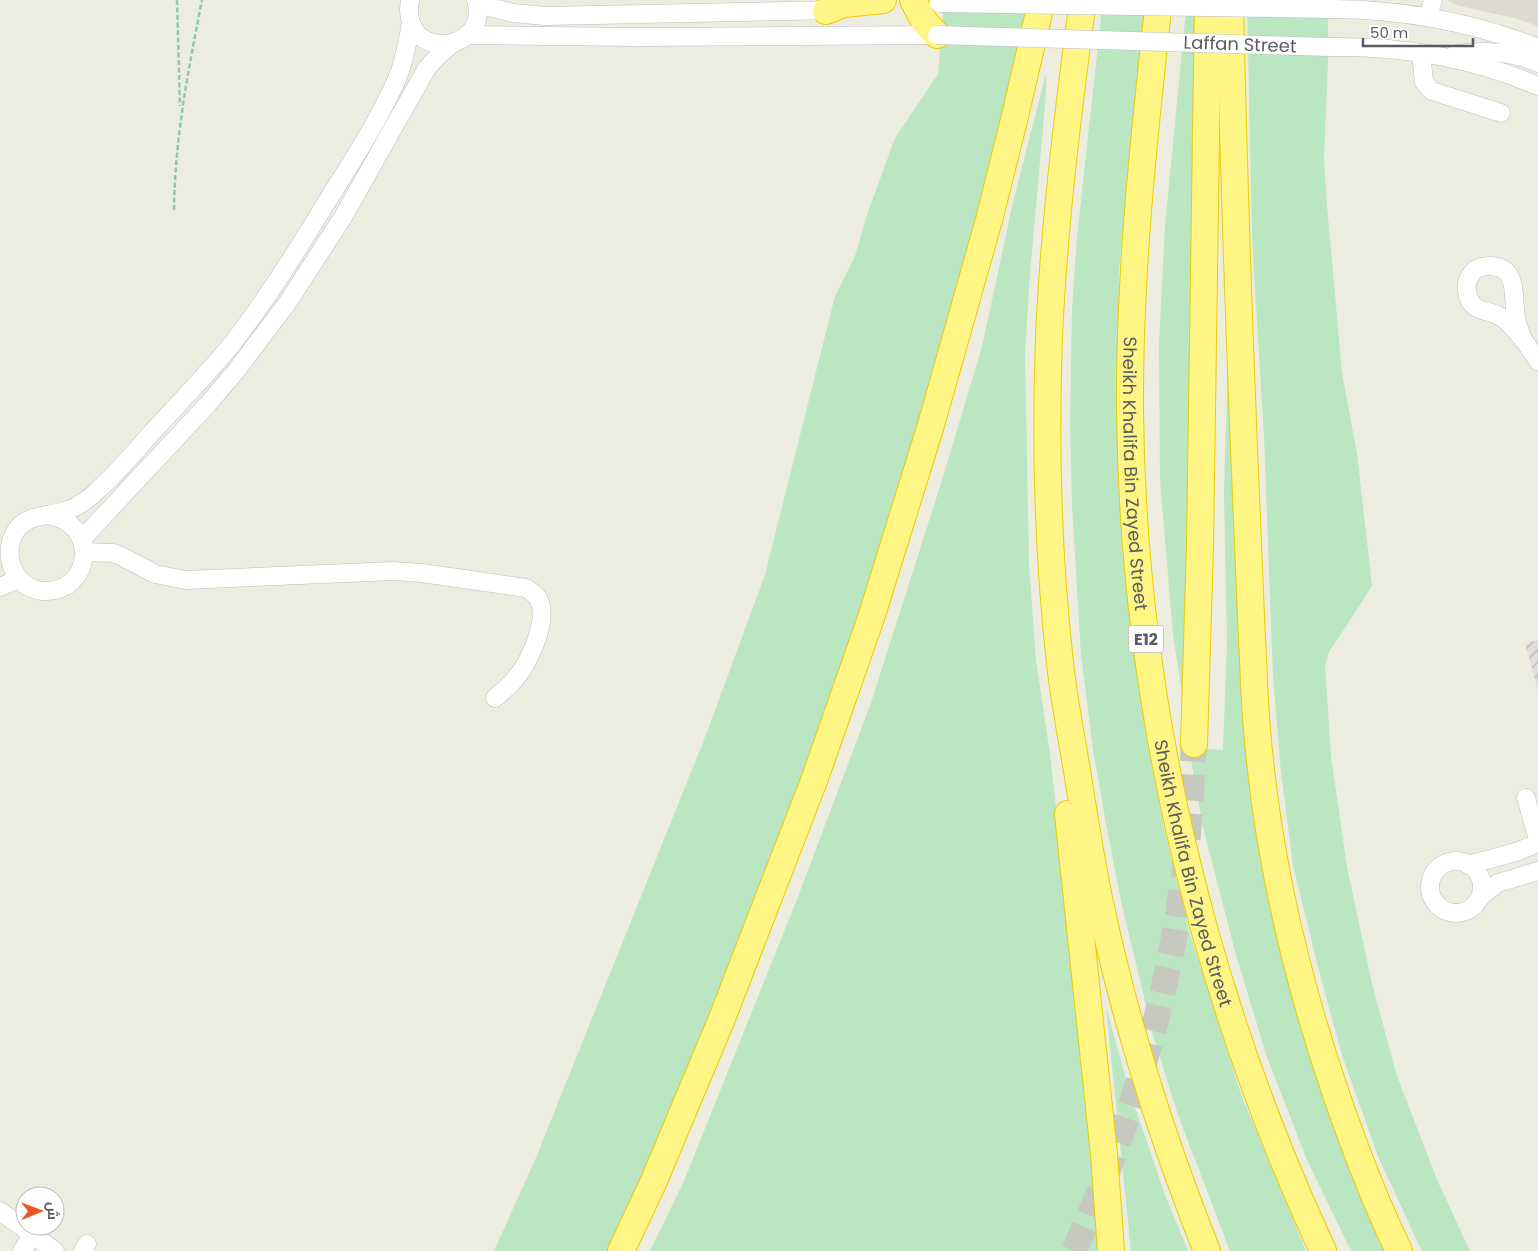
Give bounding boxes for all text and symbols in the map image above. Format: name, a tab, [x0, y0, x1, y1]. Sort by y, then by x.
scale bar	[1363, 15, 1473, 47]
text: 50 m	[1370, 22, 1408, 43]
street label: Laffan Street	[1183, 30, 1297, 58]
street label: Sheikh Khalifa Bin Zayed Street	[1117, 336, 1155, 612]
road number: E12	[1128, 626, 1164, 652]
street label: Sheikh Khalifa Bin Zayed Street	[1149, 737, 1239, 1010]
north arrow	[15, 1186, 65, 1236]
text: ش	[43, 1202, 63, 1220]

